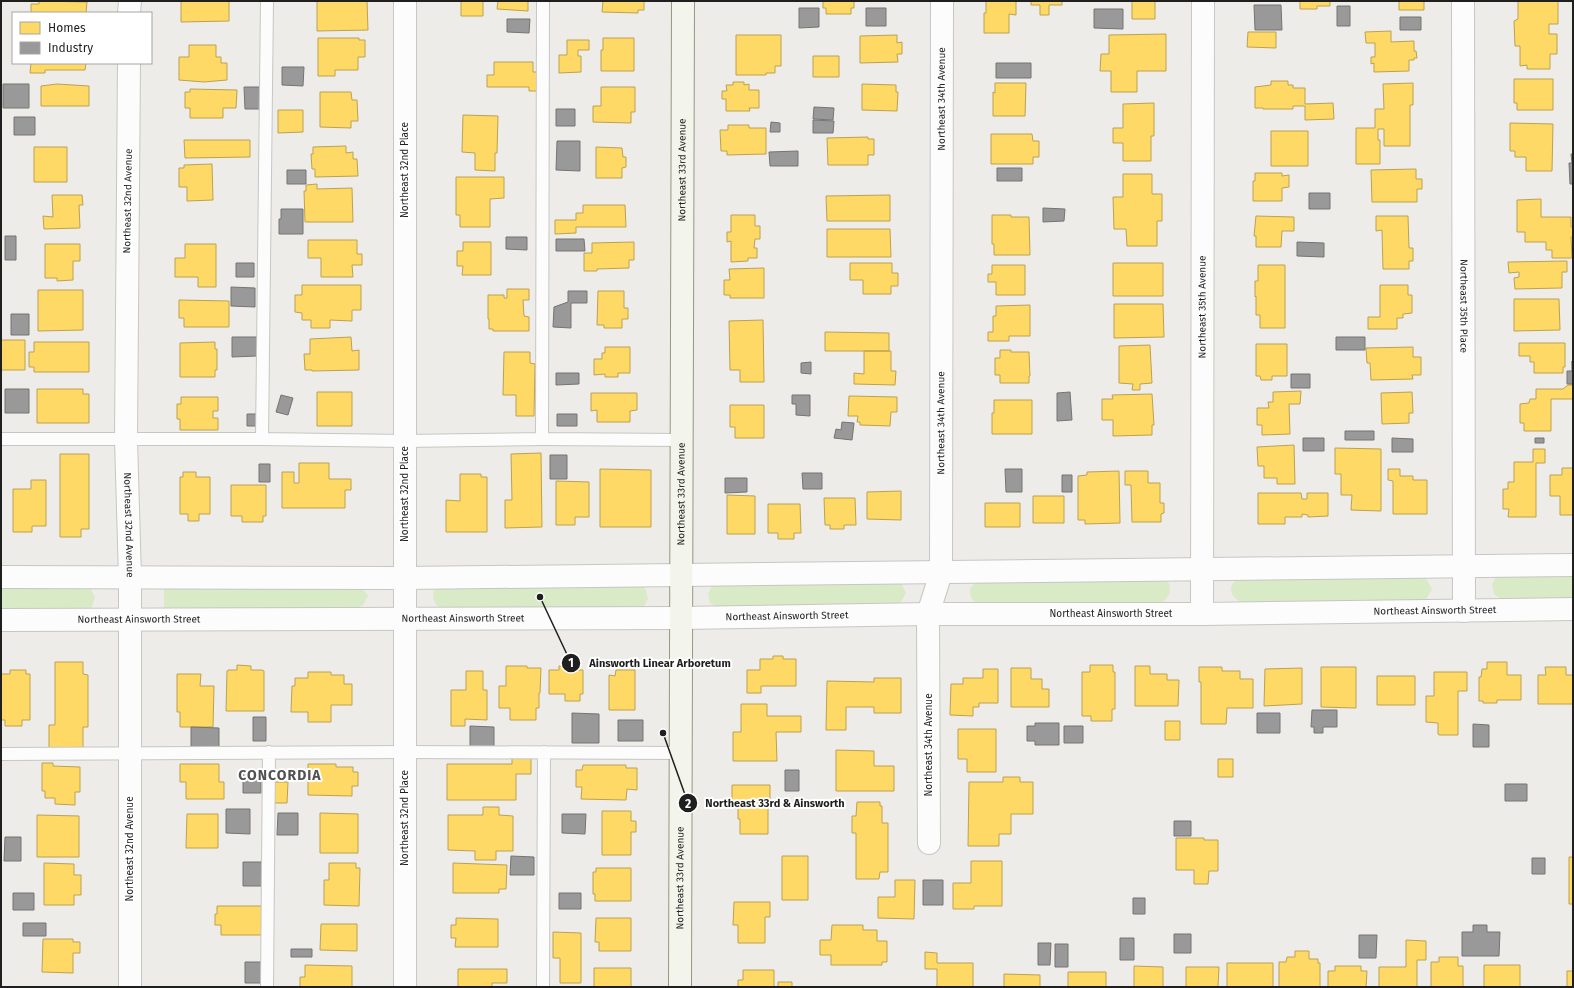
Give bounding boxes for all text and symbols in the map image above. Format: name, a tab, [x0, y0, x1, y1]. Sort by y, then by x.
legend	[12, 12, 152, 64]
text: Homes	[48, 21, 86, 35]
text: Industry	[48, 41, 93, 55]
street label: Northeast 34th Avenue	[936, 47, 948, 151]
street label: Northeast 33rd Avenue	[676, 118, 689, 222]
street label: Northeast 32nd Place	[399, 122, 411, 218]
street label: Northeast 32nd Avenue	[121, 148, 135, 254]
street label: Northeast 35th Avenue	[1196, 255, 1209, 359]
street label: Northeast 35th Place	[1457, 259, 1470, 353]
street label: Northeast 34th Avenue	[935, 371, 947, 475]
street label: Northeast 33rd Avenue	[675, 442, 688, 546]
street label: Northeast 32nd Place	[399, 446, 411, 542]
street label: Northeast 32nd Avenue	[121, 472, 136, 578]
street label: Northeast Ainsworth Street	[1373, 604, 1497, 618]
street label: Northeast Ainsworth Street	[1049, 608, 1173, 620]
street label: Northeast Ainsworth Street	[725, 609, 849, 623]
street label: Northeast Ainsworth Street	[401, 612, 525, 625]
street label: Northeast Ainsworth Street	[77, 613, 201, 626]
callout: Ainsworth Linear Arboretum	[561, 652, 739, 675]
text: 1	[568, 656, 574, 670]
text: Ainsworth Linear Arboretum	[588, 657, 731, 670]
street label: Northeast 34th Avenue	[923, 693, 935, 797]
district label: CONCORDIA	[238, 767, 322, 784]
street label: Northeast 32nd Place	[399, 770, 411, 866]
callout: Northeast 33rd & Ainsworth	[678, 792, 853, 815]
street label: Northeast 32nd Avenue	[124, 796, 136, 902]
text: 2	[685, 797, 691, 811]
text: Northeast 33rd & Ainsworth	[705, 797, 845, 810]
street label: Northeast 33rd Avenue	[674, 826, 686, 930]

